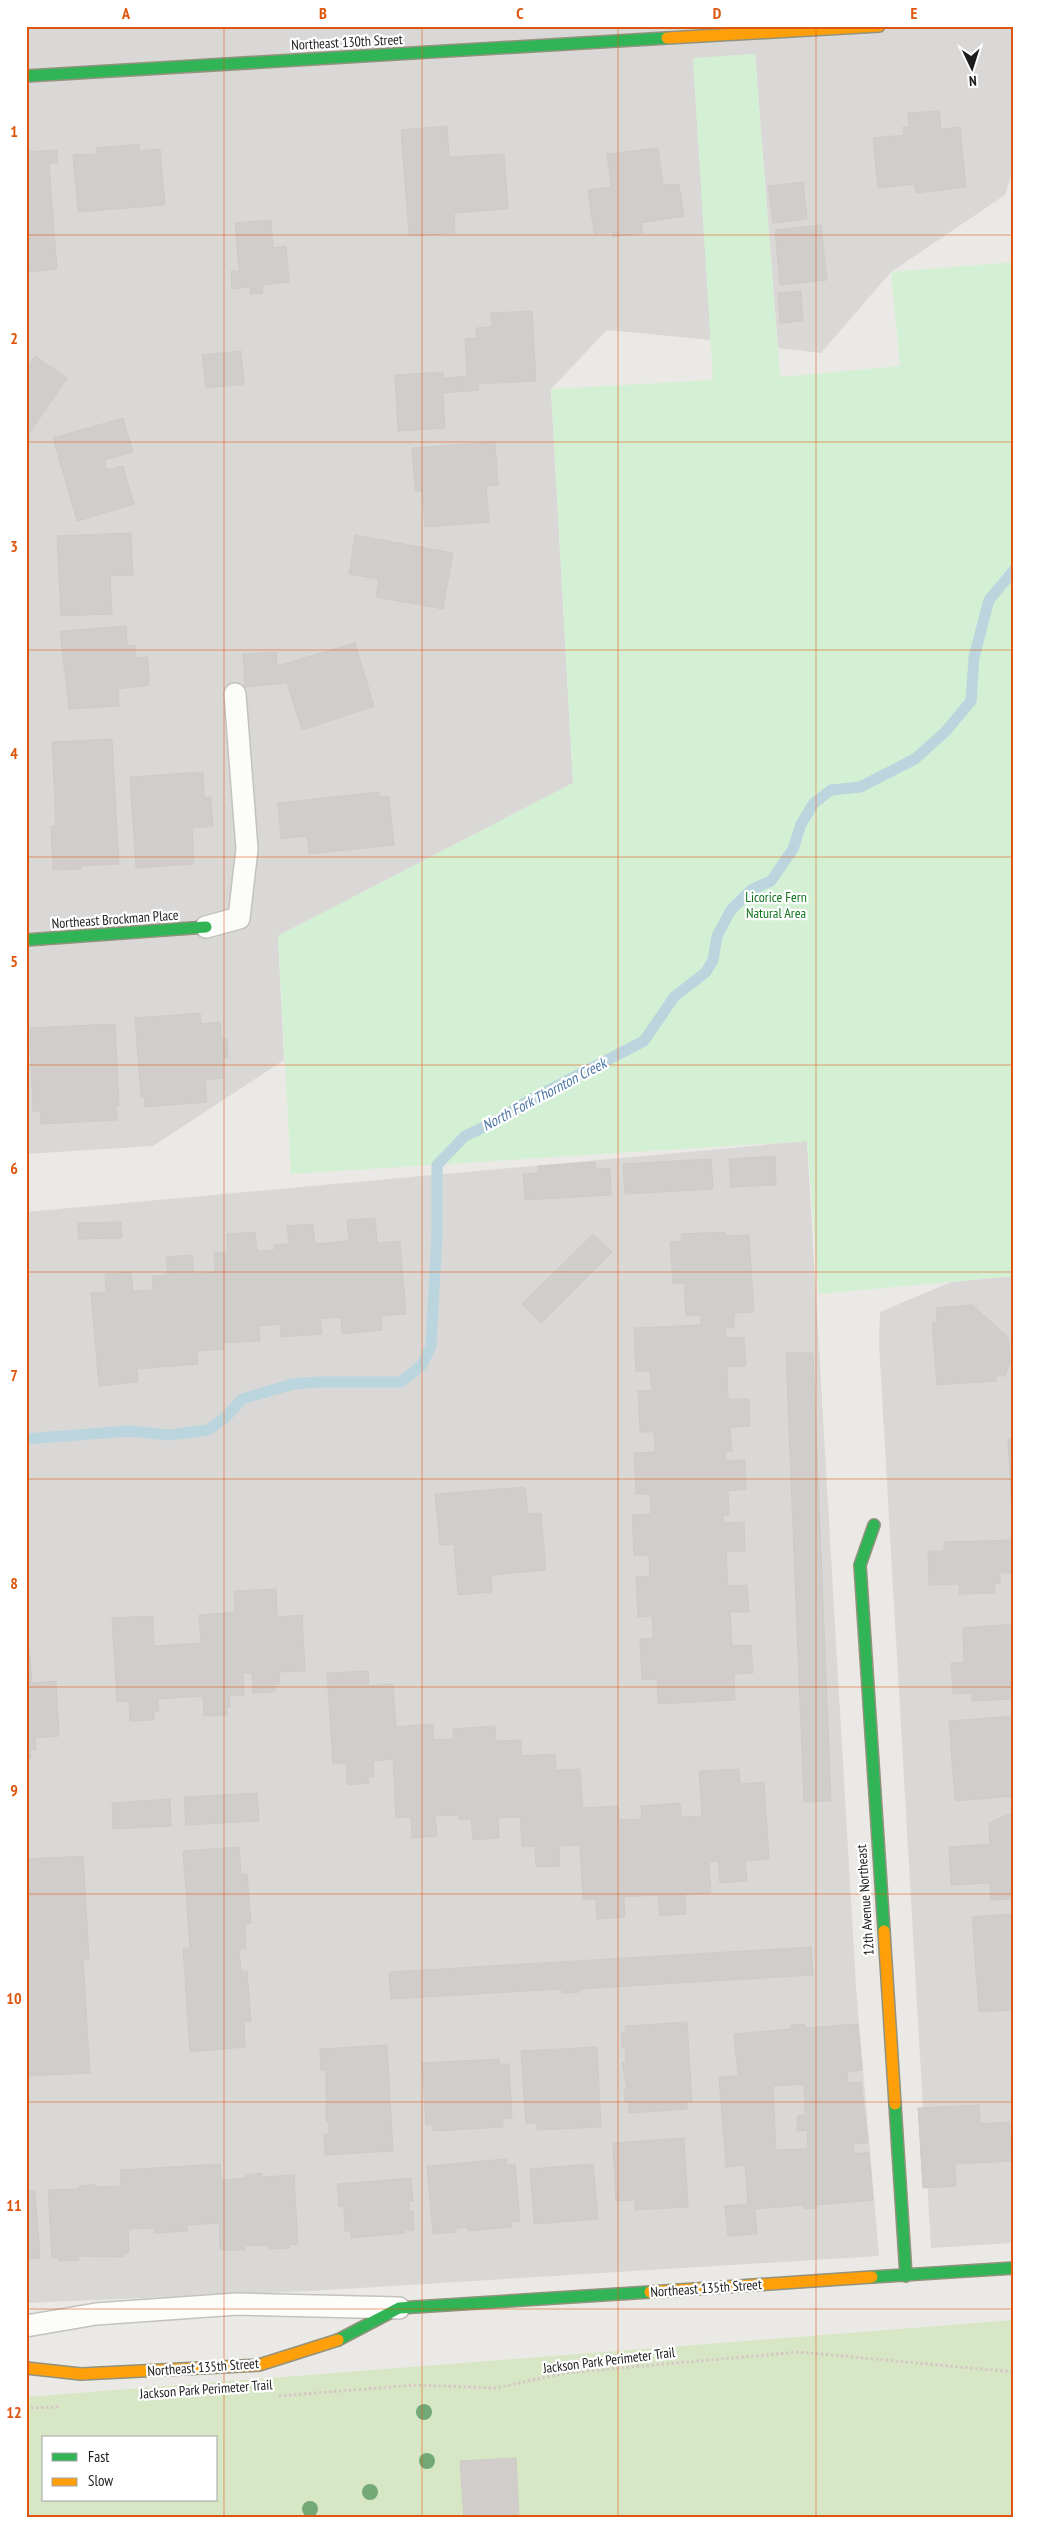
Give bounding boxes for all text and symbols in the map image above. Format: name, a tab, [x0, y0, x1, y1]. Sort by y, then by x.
text: A	[121, 3, 131, 23]
text: B	[319, 3, 327, 23]
text: C	[516, 3, 524, 23]
text: D	[713, 3, 722, 23]
text: E	[911, 3, 918, 23]
street label: Northeast 130th Street	[291, 30, 403, 54]
north arrow	[948, 42, 998, 92]
text: N	[969, 72, 977, 90]
text: 1	[10, 121, 18, 141]
text: 2	[10, 328, 18, 348]
text: 3	[10, 536, 18, 556]
text: 4	[10, 743, 18, 763]
park label: Licorice Fern Natural Area	[745, 888, 807, 922]
street label: Northeast Brockman Place	[51, 906, 179, 932]
text: 5	[10, 951, 18, 971]
water label: North Fork Thornton Creek	[479, 1052, 611, 1135]
text: 6	[10, 1158, 18, 1178]
text: 7	[10, 1365, 18, 1385]
text: 8	[10, 1573, 18, 1593]
text: 9	[10, 1780, 18, 1800]
street label: 12th Avenue Northeast	[852, 1844, 878, 1956]
text: 10	[6, 1988, 22, 2008]
text: 11	[6, 2195, 22, 2215]
street label: Northeast 135th Street	[650, 2275, 762, 2301]
street label: Jackson Park Perimeter Trail	[541, 2343, 677, 2377]
street label: Northeast 135th Street	[147, 2354, 259, 2380]
street label: Jackson Park Perimeter Trail	[138, 2375, 274, 2403]
text: 12	[6, 2402, 22, 2422]
legend	[42, 2436, 218, 2502]
text: Fast	[88, 2447, 109, 2466]
text: Slow	[88, 2471, 113, 2490]

